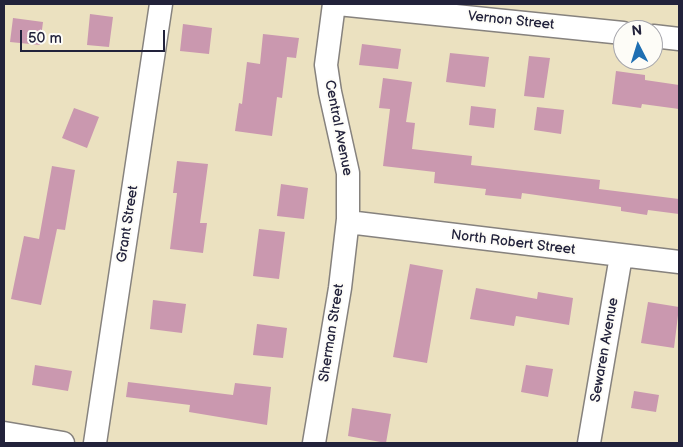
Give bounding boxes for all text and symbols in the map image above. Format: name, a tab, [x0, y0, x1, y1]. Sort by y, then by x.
street label: Vernon Street	[467, 8, 555, 34]
scale bar	[22, 20, 168, 52]
north arrow	[613, 20, 663, 70]
text: N	[631, 22, 643, 39]
text: 50 m	[28, 29, 62, 48]
street label: Central Avenue	[320, 79, 356, 177]
street label: Grant Street	[114, 184, 142, 264]
street label: North Robert Street	[450, 227, 576, 259]
street label: Sherman Street	[316, 283, 348, 383]
street label: Sewaren Avenue	[588, 296, 622, 404]

